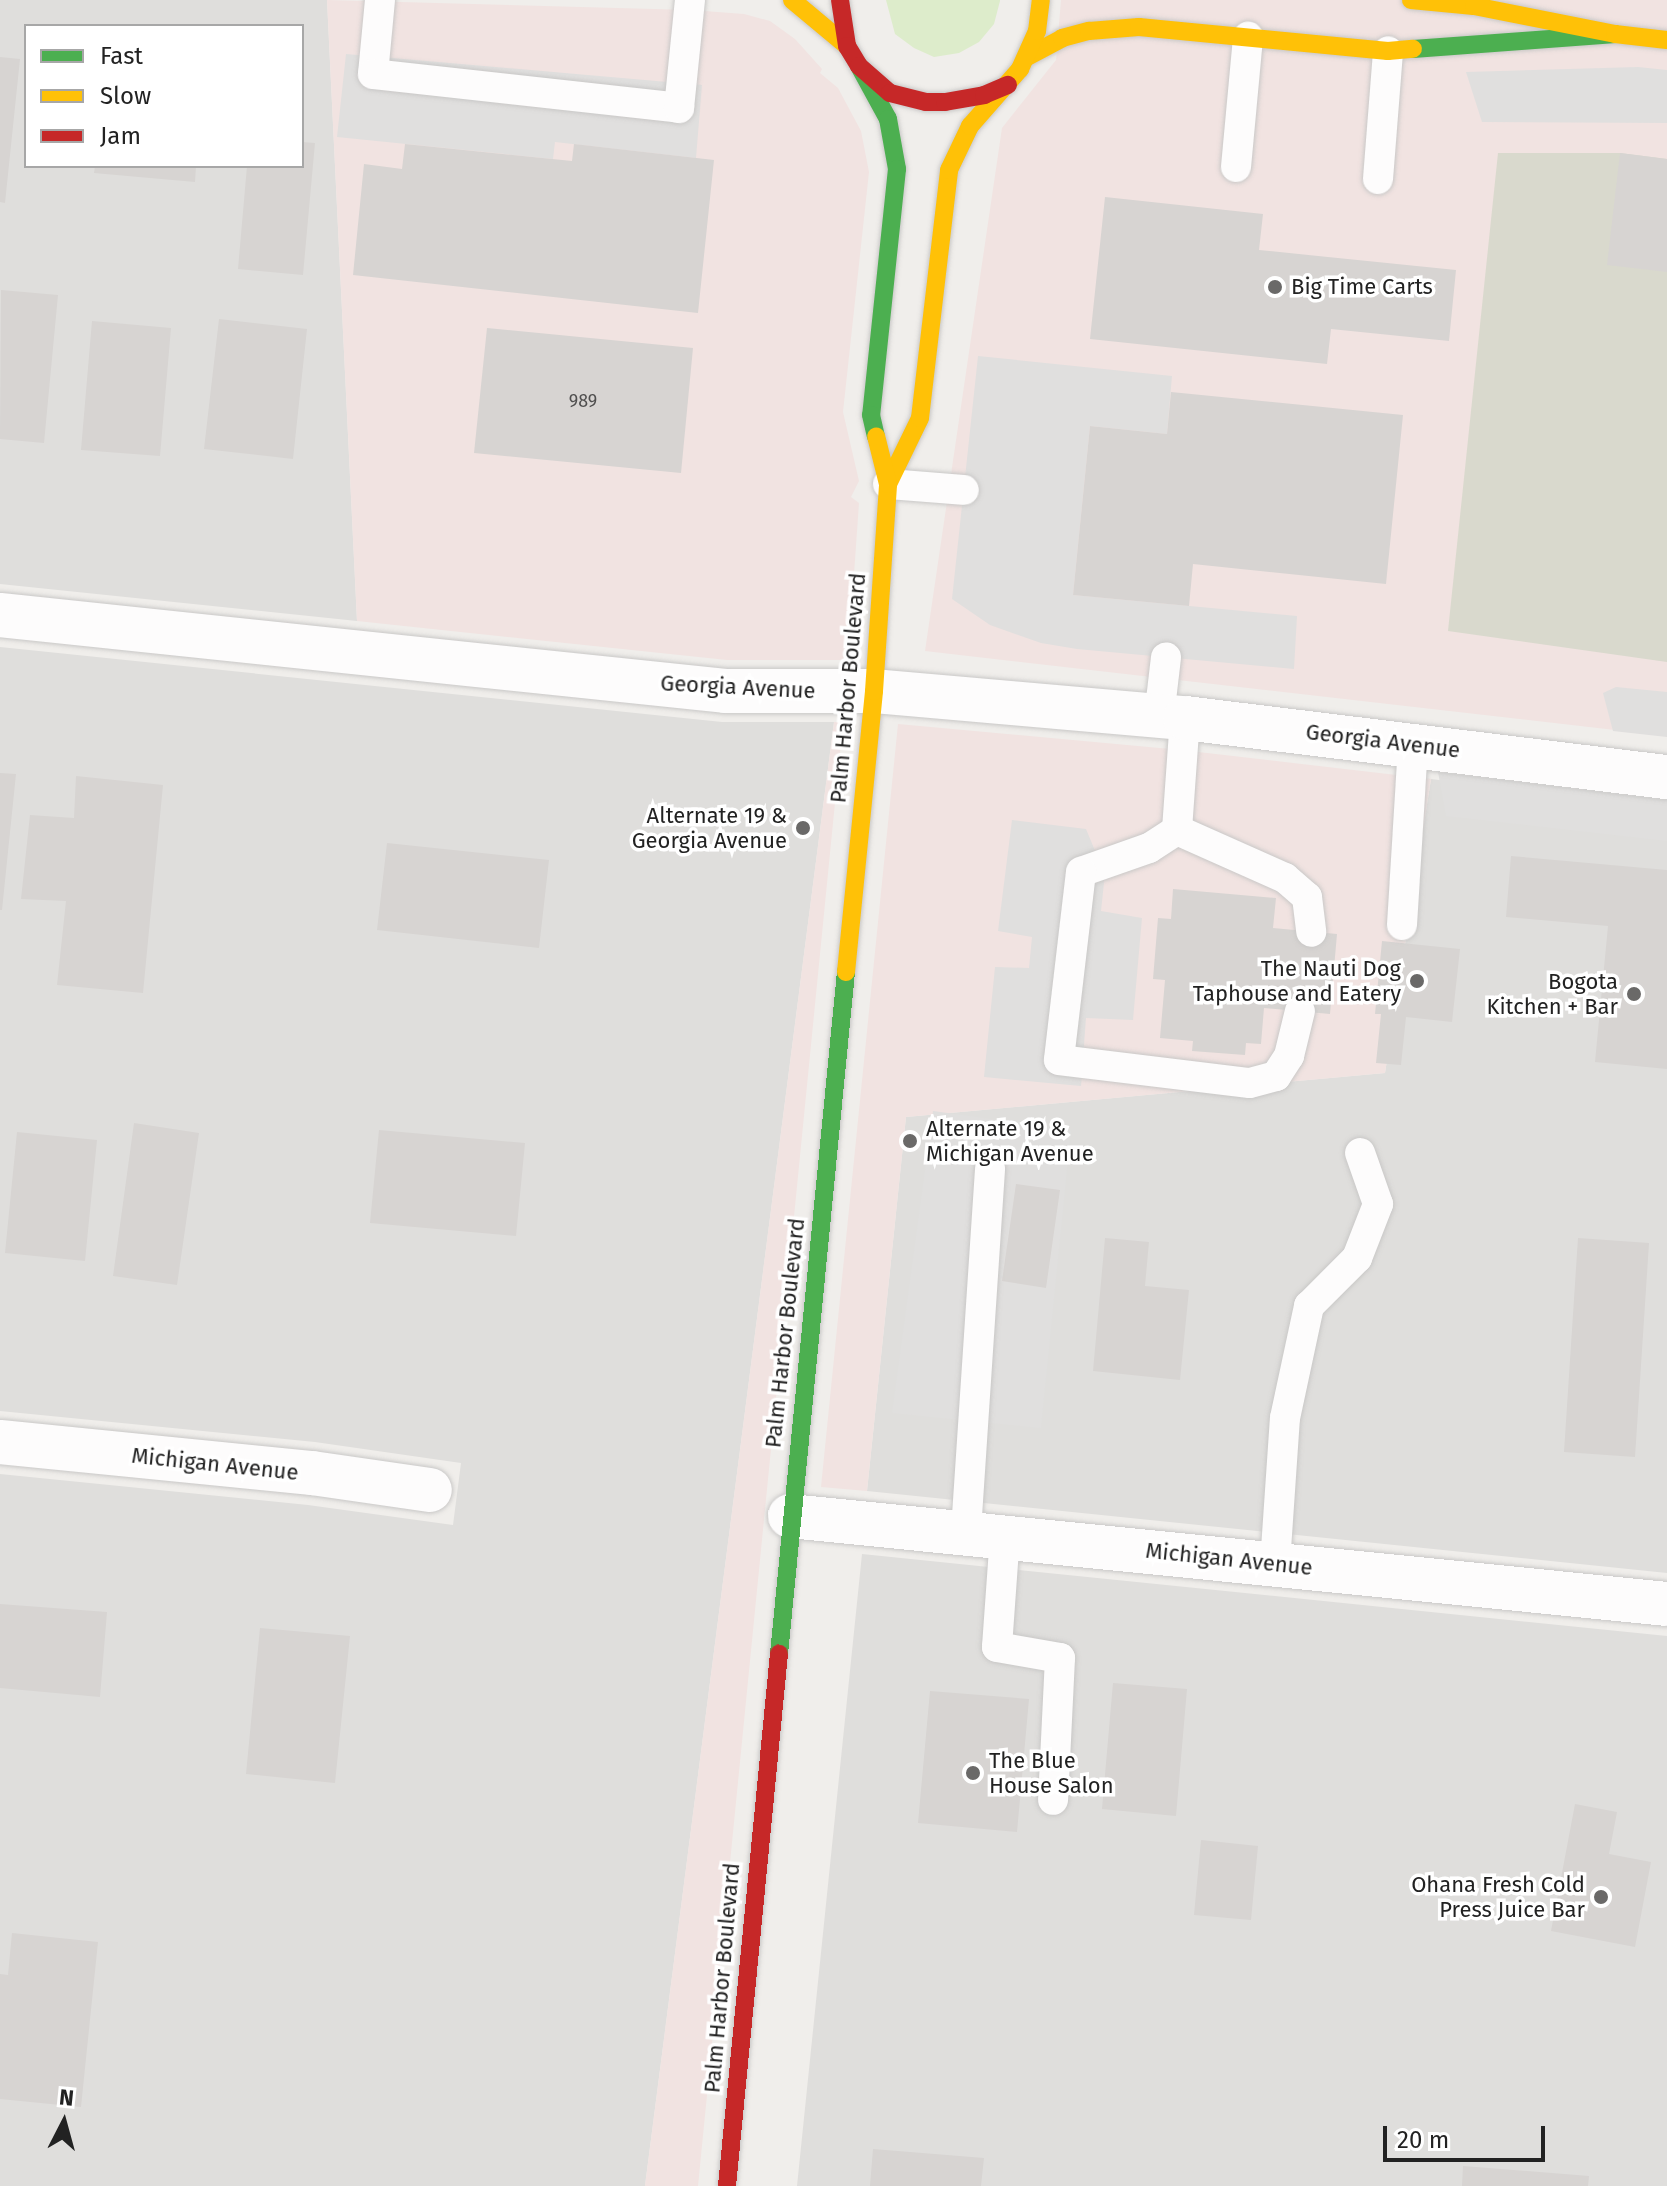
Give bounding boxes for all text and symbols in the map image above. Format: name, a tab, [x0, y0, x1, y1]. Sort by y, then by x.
legend	[24, 24, 304, 168]
text: Fast	[100, 42, 143, 70]
text: Slow	[100, 82, 151, 110]
text: Jam	[100, 122, 141, 150]
place label: Big Time Carts	[1291, 274, 1433, 300]
marker: Big Time Carts	[1266, 278, 1284, 296]
house number: 989	[569, 390, 597, 412]
street label: Palm Harbor Boulevard	[825, 572, 871, 804]
street label: Georgia Avenue	[660, 670, 816, 704]
street label: Georgia Avenue	[1304, 718, 1462, 764]
place label: Alternate 19 & Georgia Avenue	[632, 802, 787, 854]
marker: Alternate 19 & Georgia Avenue	[794, 819, 812, 837]
place label: The Nauti Dog Taphouse and Eatery	[1193, 955, 1401, 1006]
place label: Bogota Kitchen + Bar	[1486, 968, 1618, 1020]
marker: The Nauti Dog Taphouse and Eatery	[1408, 972, 1426, 990]
marker: Bogota Kitchen + Bar	[1625, 985, 1643, 1003]
place label: Alternate 19 & Michigan Avenue	[926, 1115, 1094, 1166]
marker: Alternate 19 & Michigan Avenue	[901, 1132, 919, 1150]
street label: Palm Harbor Boulevard	[760, 1217, 810, 1449]
street label: Michigan Avenue	[130, 1442, 300, 1486]
street label: Michigan Avenue	[1144, 1537, 1314, 1581]
place label: The Blue House Salon	[989, 1747, 1114, 1798]
marker: The Blue House Salon	[964, 1764, 982, 1782]
street label: Palm Harbor Boulevard	[699, 1862, 745, 2094]
place label: Ohana Fresh Cold Press Juice Bar	[1411, 1871, 1585, 1922]
marker: Ohana Fresh Cold Press Juice Bar	[1592, 1888, 1610, 1906]
north arrow	[24, 2082, 104, 2162]
text: N	[58, 2083, 75, 2112]
scale bar	[1387, 2110, 1549, 2160]
text: 20 m	[1397, 2126, 1449, 2154]

